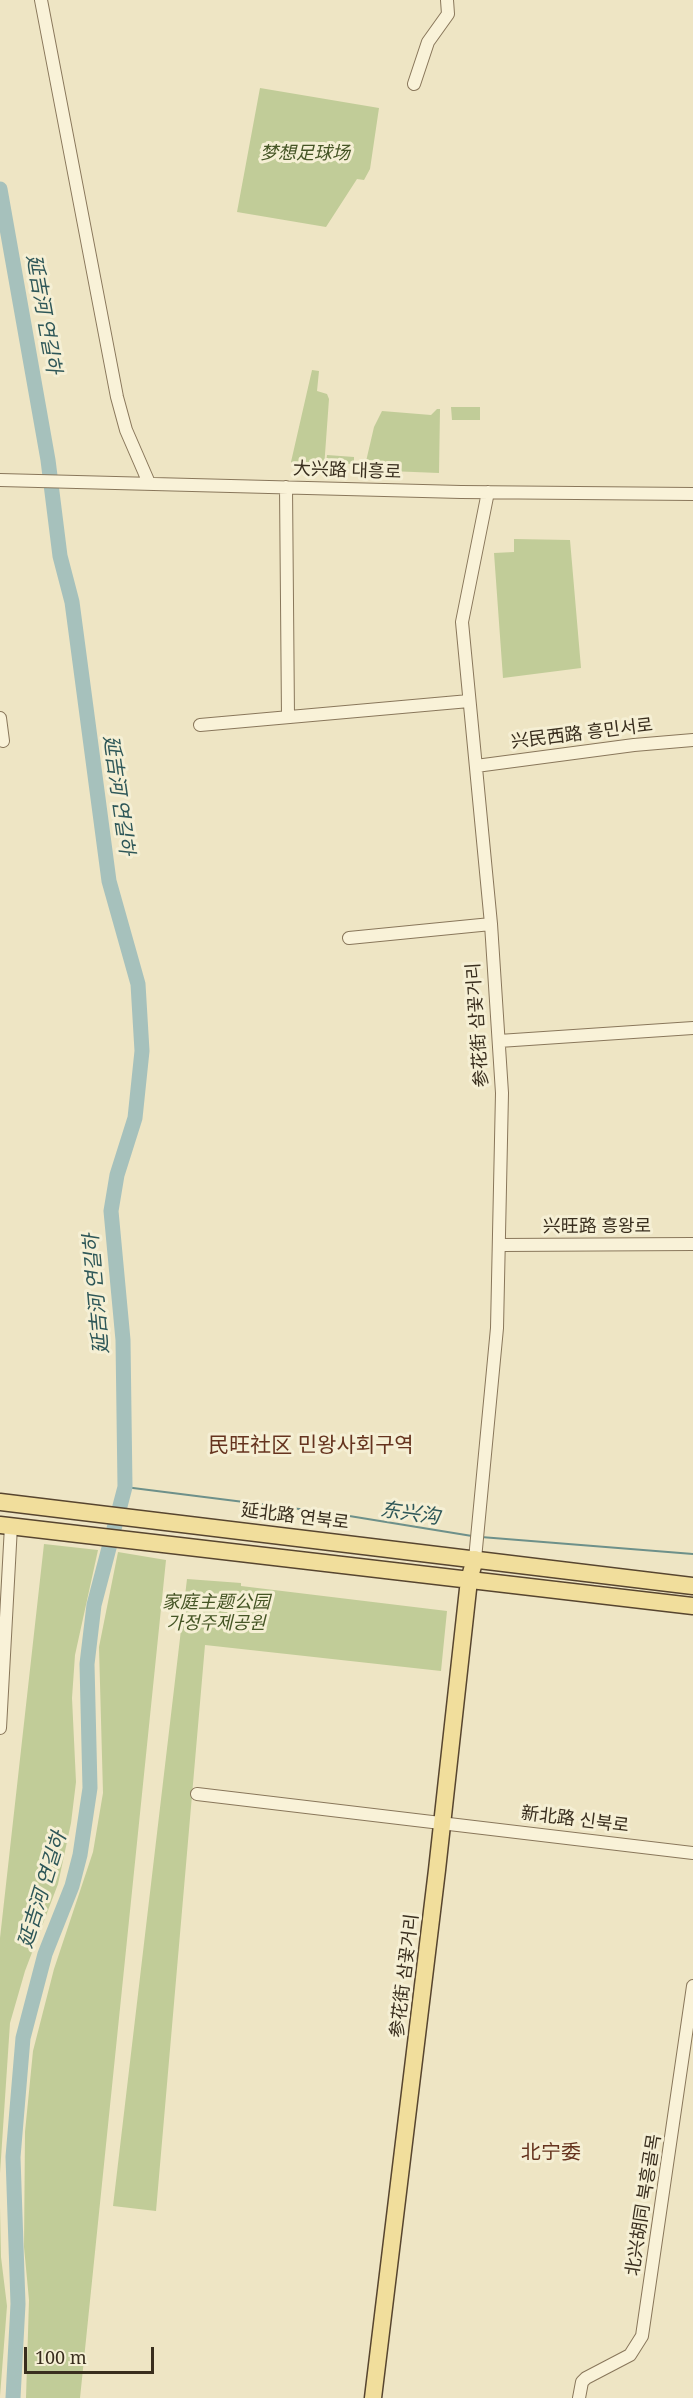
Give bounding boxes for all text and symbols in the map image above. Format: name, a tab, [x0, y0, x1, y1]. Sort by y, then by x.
park label: 梦想足球场	[260, 143, 350, 165]
water label: 延吉河 연길하	[21, 253, 65, 375]
street label: 大兴路 대흥로	[292, 458, 402, 484]
street label: 兴民西路 흥민서로	[510, 715, 654, 753]
water label: 延吉河 연길하	[98, 734, 138, 856]
street label: 参花街 삼꽃거리	[463, 962, 493, 1088]
street label: 兴旺路 흥왕로	[543, 1216, 651, 1238]
water label: 延吉河 연길하	[80, 1233, 114, 1355]
district label: 民旺社区 민왕사회구역	[208, 1433, 414, 1459]
water label: 东兴沟	[379, 1498, 441, 1530]
street label: 延北路 연북로	[240, 1500, 350, 1534]
park label: 家庭主题公园 가정주제공원	[162, 1592, 270, 1634]
street label: 新北路 신북로	[520, 1803, 630, 1837]
water label: 延吉河 연길하	[14, 1829, 72, 1951]
street label: 参花街 삼꽃거리	[387, 1913, 423, 2039]
street label: 北兴胡同 북흥골목	[622, 2133, 666, 2277]
district label: 北宁委	[521, 2141, 581, 2165]
scale bar	[27, 2335, 158, 2373]
text: 100 m	[35, 2345, 87, 2369]

